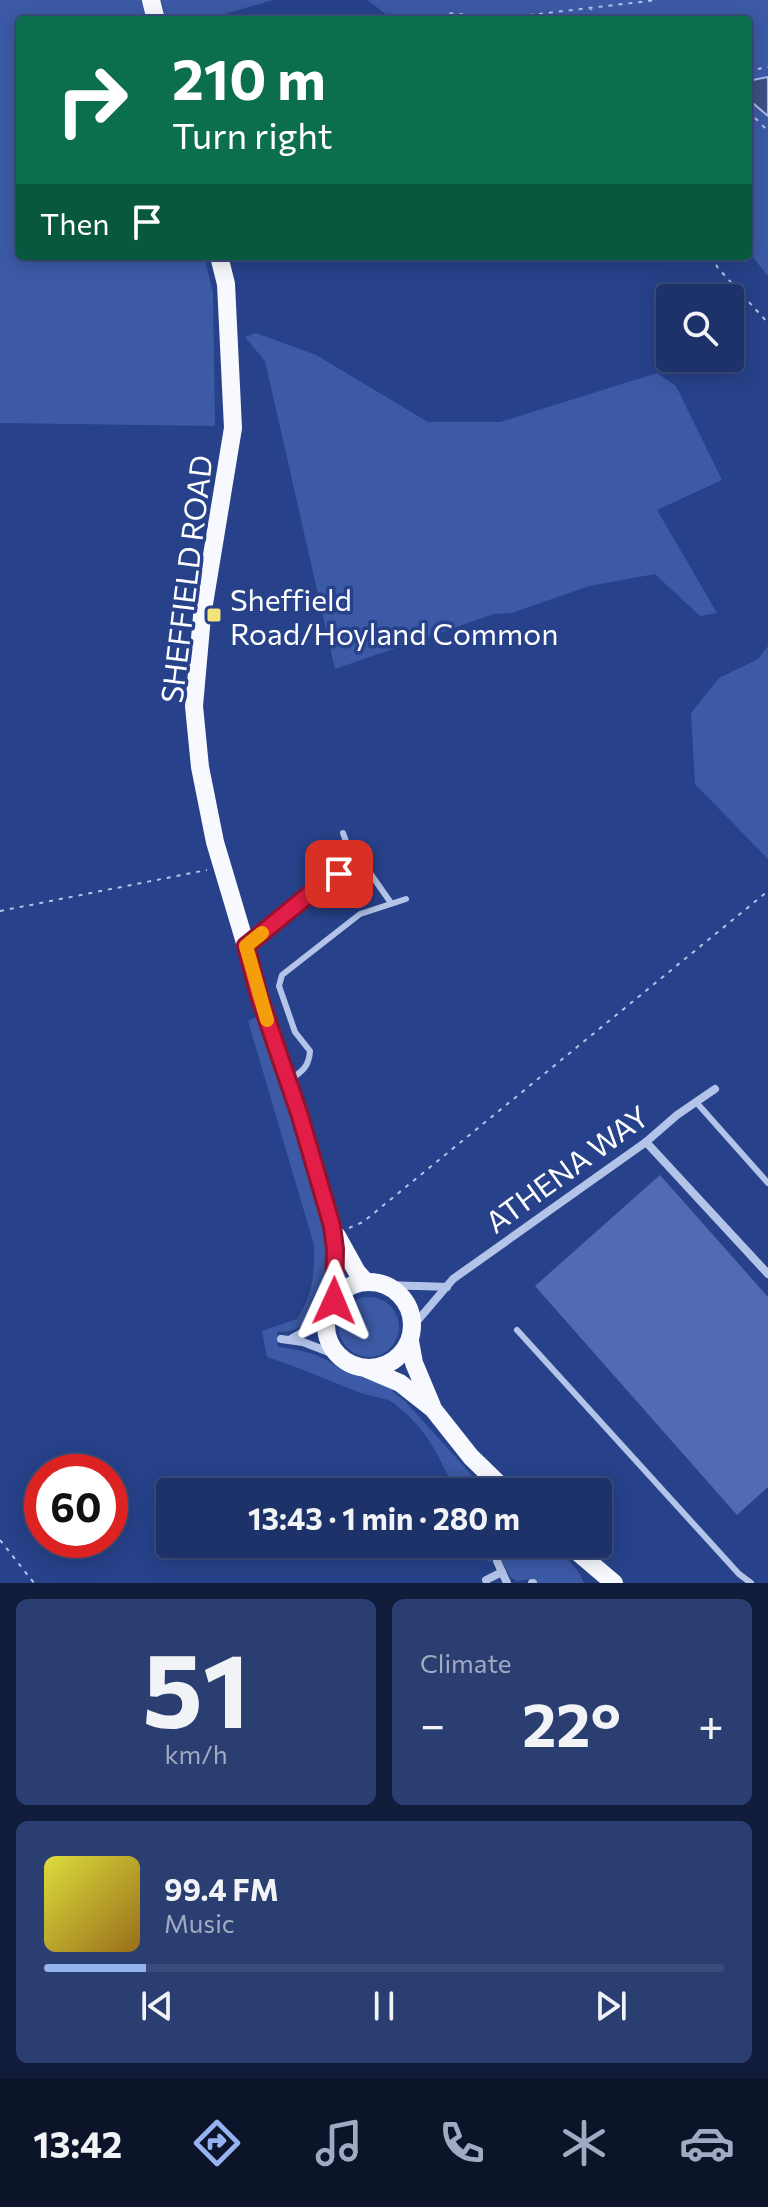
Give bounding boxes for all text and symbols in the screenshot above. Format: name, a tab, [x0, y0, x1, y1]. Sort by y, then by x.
text: 210 m	[172, 43, 326, 112]
icon: right	[40, 48, 144, 152]
text: Turn right	[172, 112, 333, 156]
icon: arrive	[125, 200, 169, 244]
text: Then	[40, 204, 109, 241]
map controls	[656, 284, 744, 372]
button: search	[656, 284, 744, 372]
street label: SHEFFIELD ROAD	[151, 453, 219, 705]
place label: Sheffield Road/Hoyland Common	[230, 580, 558, 651]
marker: Sheffield Road/Hoyland Common	[205, 606, 223, 624]
pin	[305, 840, 373, 908]
icon: arrive	[317, 852, 361, 896]
street label: ATHENA WAY	[477, 1096, 655, 1240]
position arrow	[292, 1259, 376, 1343]
speed limit sign: 60	[24, 1454, 128, 1558]
text: 13:43 · 1 min · 280 m	[248, 1499, 520, 1536]
text: 51	[142, 1622, 250, 1749]
text: Climate	[420, 1647, 512, 1678]
text: 22°	[522, 1686, 621, 1759]
text: −	[420, 1696, 445, 1750]
text: +	[698, 1696, 724, 1750]
text: km/h	[164, 1738, 228, 1769]
text: 99.4 FM	[164, 1870, 279, 1907]
text: Music	[164, 1907, 235, 1938]
icon: previous	[135, 1984, 179, 2028]
icon: pause	[362, 1984, 406, 2028]
icon: next	[589, 1984, 633, 2028]
icon: directions	[189, 2115, 245, 2171]
icon: music	[311, 2115, 367, 2171]
icon: phone	[434, 2115, 490, 2171]
icon: climate	[556, 2115, 612, 2171]
icon: car	[679, 2115, 735, 2171]
text: 13:42	[33, 2121, 122, 2165]

